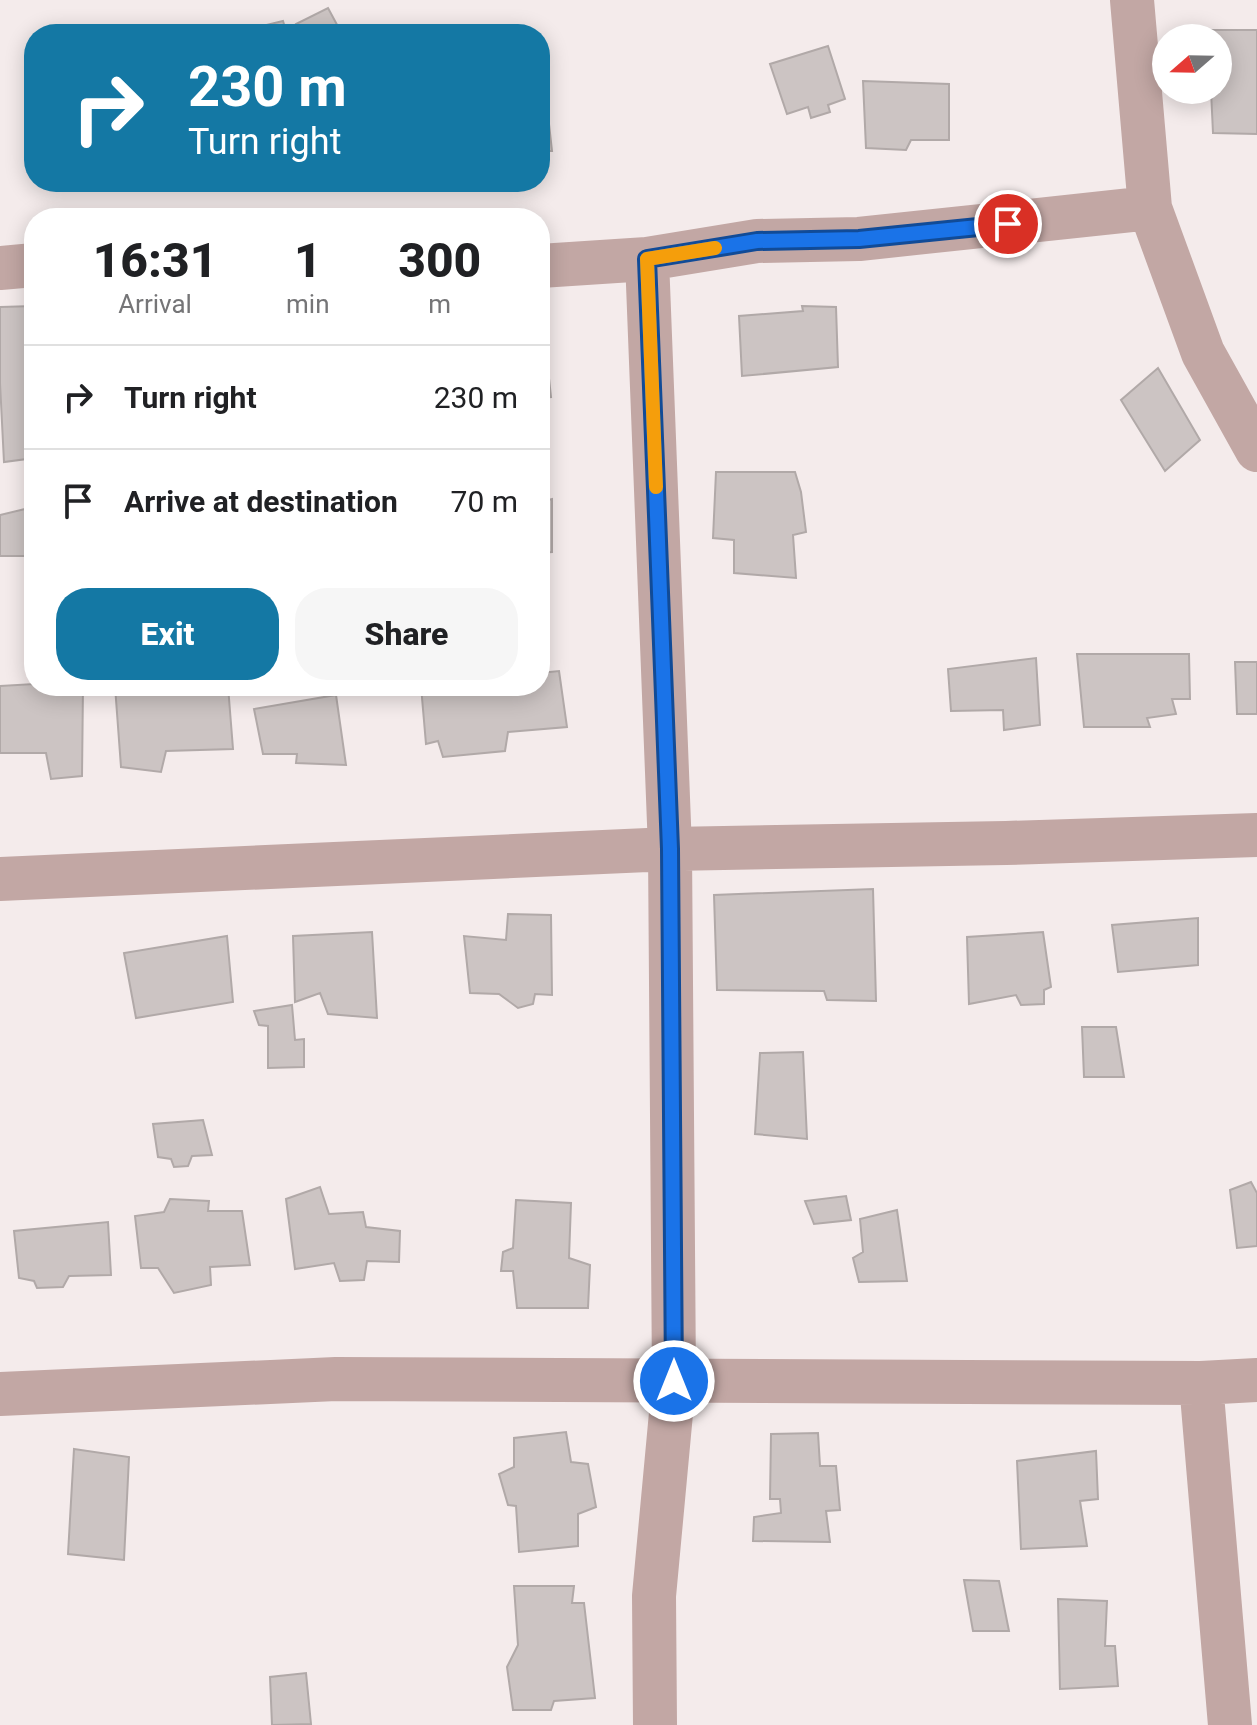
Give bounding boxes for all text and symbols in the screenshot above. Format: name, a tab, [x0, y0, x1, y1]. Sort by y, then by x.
north arrow	[1152, 24, 1232, 104]
map controls	[1152, 24, 1232, 104]
text: 230 m	[188, 54, 347, 120]
icon: right	[56, 56, 160, 160]
text: Turn right	[188, 121, 341, 163]
pin	[974, 190, 1042, 258]
icon: arrive	[986, 202, 1030, 246]
text: 16:31	[93, 232, 217, 289]
text: 1	[294, 232, 322, 289]
text: 300	[398, 232, 481, 289]
text: Arrival	[118, 289, 192, 319]
text: min	[286, 289, 330, 319]
text: m	[428, 289, 451, 319]
icon: right	[56, 375, 100, 419]
text: Turn right	[124, 380, 257, 415]
text: 230 m	[434, 380, 518, 415]
icon: arrive	[56, 479, 100, 523]
text: Arrive at destination	[124, 484, 398, 519]
text: 70 m	[451, 484, 518, 519]
button: Exit	[56, 588, 279, 680]
button: Share	[295, 588, 518, 680]
position arrow	[632, 1339, 716, 1423]

